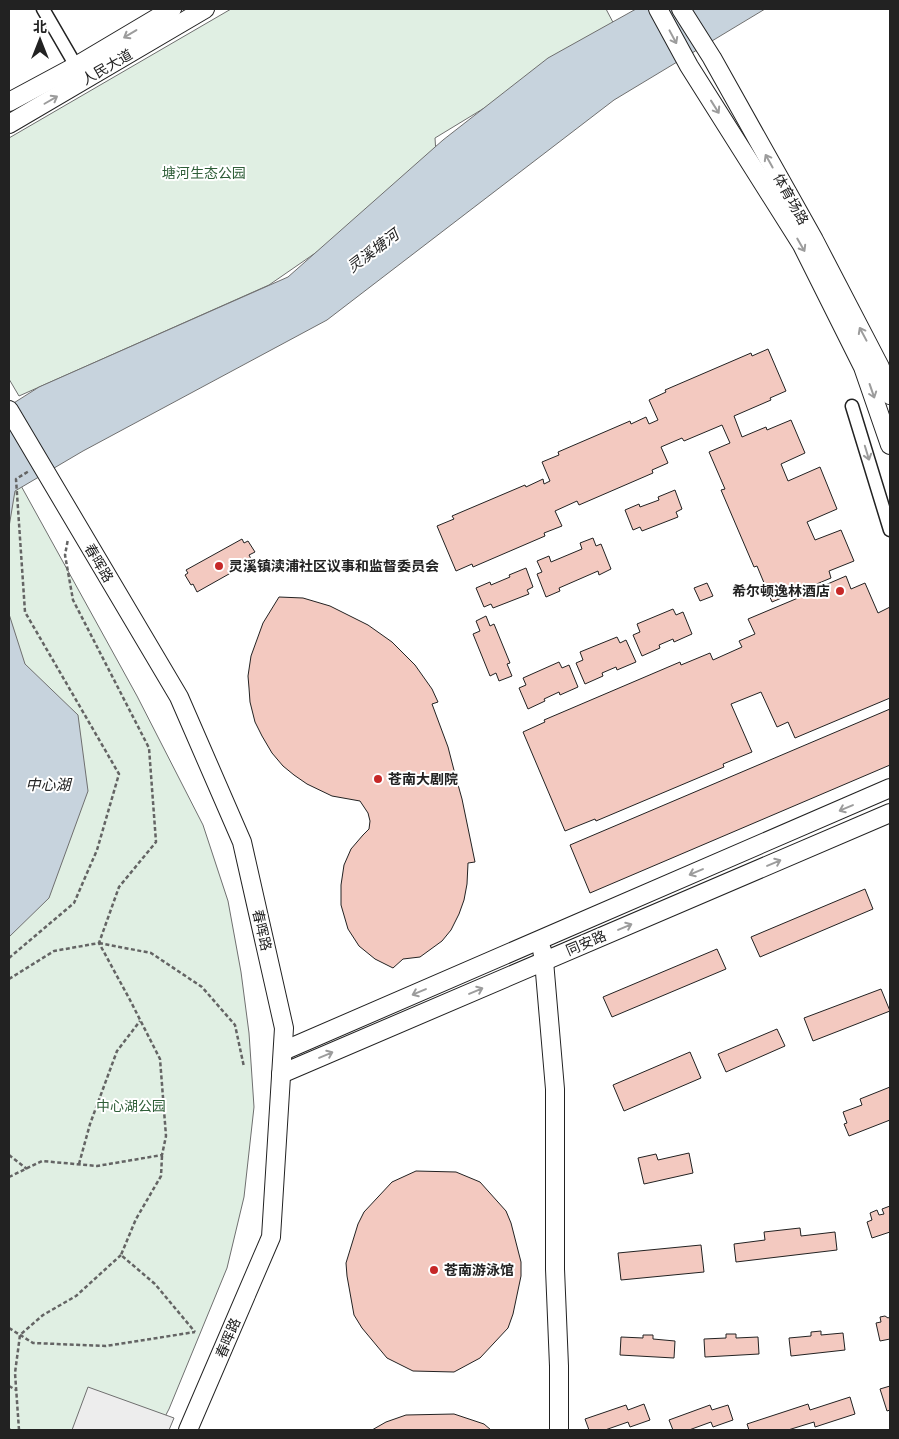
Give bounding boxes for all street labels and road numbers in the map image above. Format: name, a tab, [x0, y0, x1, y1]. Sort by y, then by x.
street label: 人民大道	[79, 46, 135, 88]
street label: 体育场路	[770, 171, 812, 227]
street label: 春晖路	[81, 541, 117, 585]
street label: 春晖路	[249, 908, 275, 952]
street label: 同安路	[564, 927, 608, 959]
street label: 春晖路	[212, 1316, 244, 1360]

